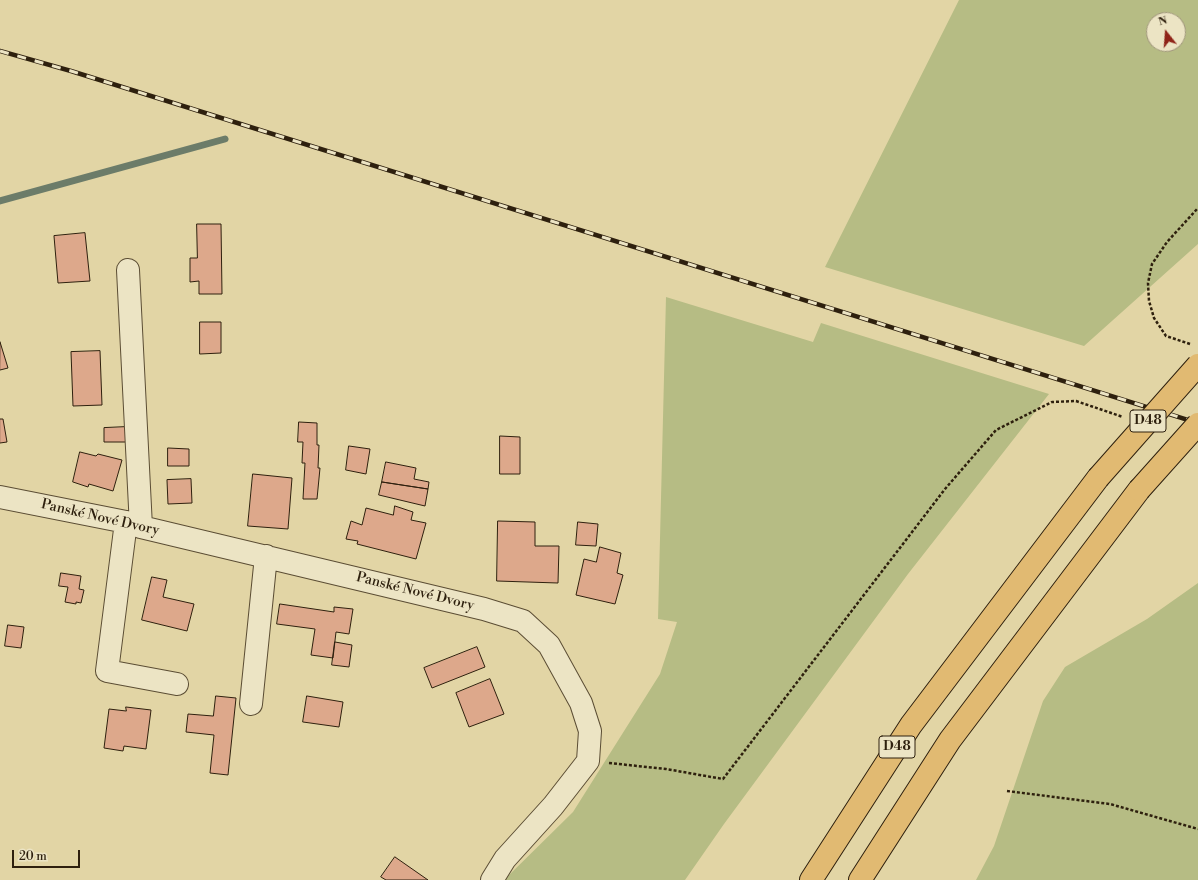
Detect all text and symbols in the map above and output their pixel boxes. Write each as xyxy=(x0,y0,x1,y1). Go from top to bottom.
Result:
north arrow xyxy=(1146,12,1186,52)
text: N xyxy=(1157,14,1169,29)
road number: D48 xyxy=(1130,410,1166,432)
street label: Panské Nové Dvory xyxy=(39,496,161,540)
street label: Panské Nové Dvory xyxy=(354,569,476,615)
road number: D48 xyxy=(879,736,915,758)
scale bar xyxy=(14,842,82,868)
text: 20 m xyxy=(19,849,47,864)

